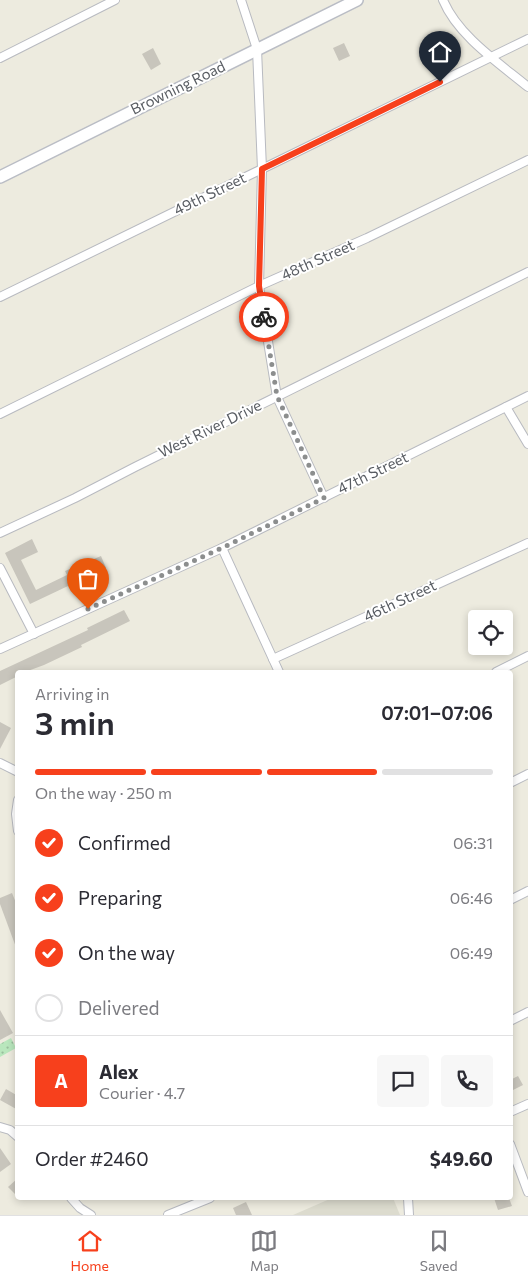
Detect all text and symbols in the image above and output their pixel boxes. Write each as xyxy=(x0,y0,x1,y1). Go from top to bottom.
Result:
pin xyxy=(419,31,461,82)
icon: home xyxy=(426,38,454,66)
street label: Browning Road xyxy=(127,56,228,118)
street label: 49th Street xyxy=(171,168,249,218)
street label: 48th Street xyxy=(278,235,357,283)
courier xyxy=(239,292,289,342)
icon: bike xyxy=(250,303,278,331)
street label: West River Drive xyxy=(155,395,264,461)
street label: 47th Street xyxy=(334,447,411,497)
pin xyxy=(67,558,109,609)
icon: bag xyxy=(74,565,102,593)
street label: 46th Street xyxy=(360,575,439,625)
map controls xyxy=(468,610,513,655)
button: locate xyxy=(468,610,513,655)
text: Arriving in xyxy=(35,684,109,703)
text: 07:01–07:06 xyxy=(381,701,493,724)
text: 3 min xyxy=(35,702,115,742)
text: On the way · 250 m xyxy=(35,783,172,802)
icon: check xyxy=(35,829,63,857)
text: Confirmed xyxy=(78,831,171,854)
text: 06:31 xyxy=(453,833,493,852)
icon: check xyxy=(35,884,63,912)
text: Preparing xyxy=(78,886,162,909)
text: 06:46 xyxy=(450,888,493,907)
icon: check xyxy=(35,939,63,967)
text: On the way xyxy=(78,941,175,964)
text: 06:49 xyxy=(450,943,493,962)
text: Delivered xyxy=(78,996,159,1019)
button: chat xyxy=(377,1055,429,1107)
button: phone xyxy=(441,1055,493,1107)
text: Alex xyxy=(99,1060,139,1083)
text: A xyxy=(54,1069,68,1092)
text: Courier · 4.7 xyxy=(99,1083,185,1102)
text: Order #2460 xyxy=(35,1147,149,1170)
text: $49.60 xyxy=(430,1147,493,1170)
tab: Home xyxy=(70,1227,109,1274)
tab: Map xyxy=(250,1227,279,1274)
tab: Saved xyxy=(420,1227,458,1274)

